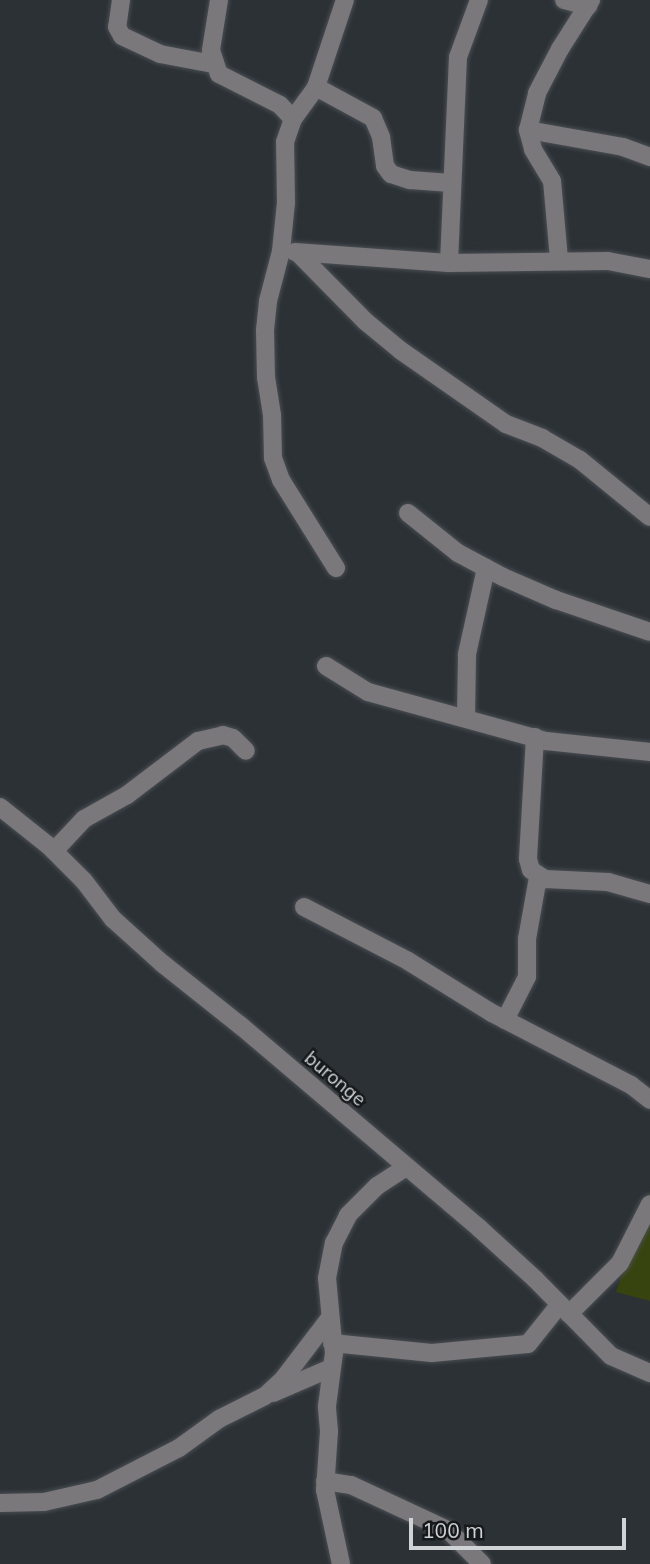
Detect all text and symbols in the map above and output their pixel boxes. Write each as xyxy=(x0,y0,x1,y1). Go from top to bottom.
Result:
street label: buronge xyxy=(300,1047,370,1111)
scale bar xyxy=(412,1504,629,1548)
text: 100 m xyxy=(422,1517,484,1543)

